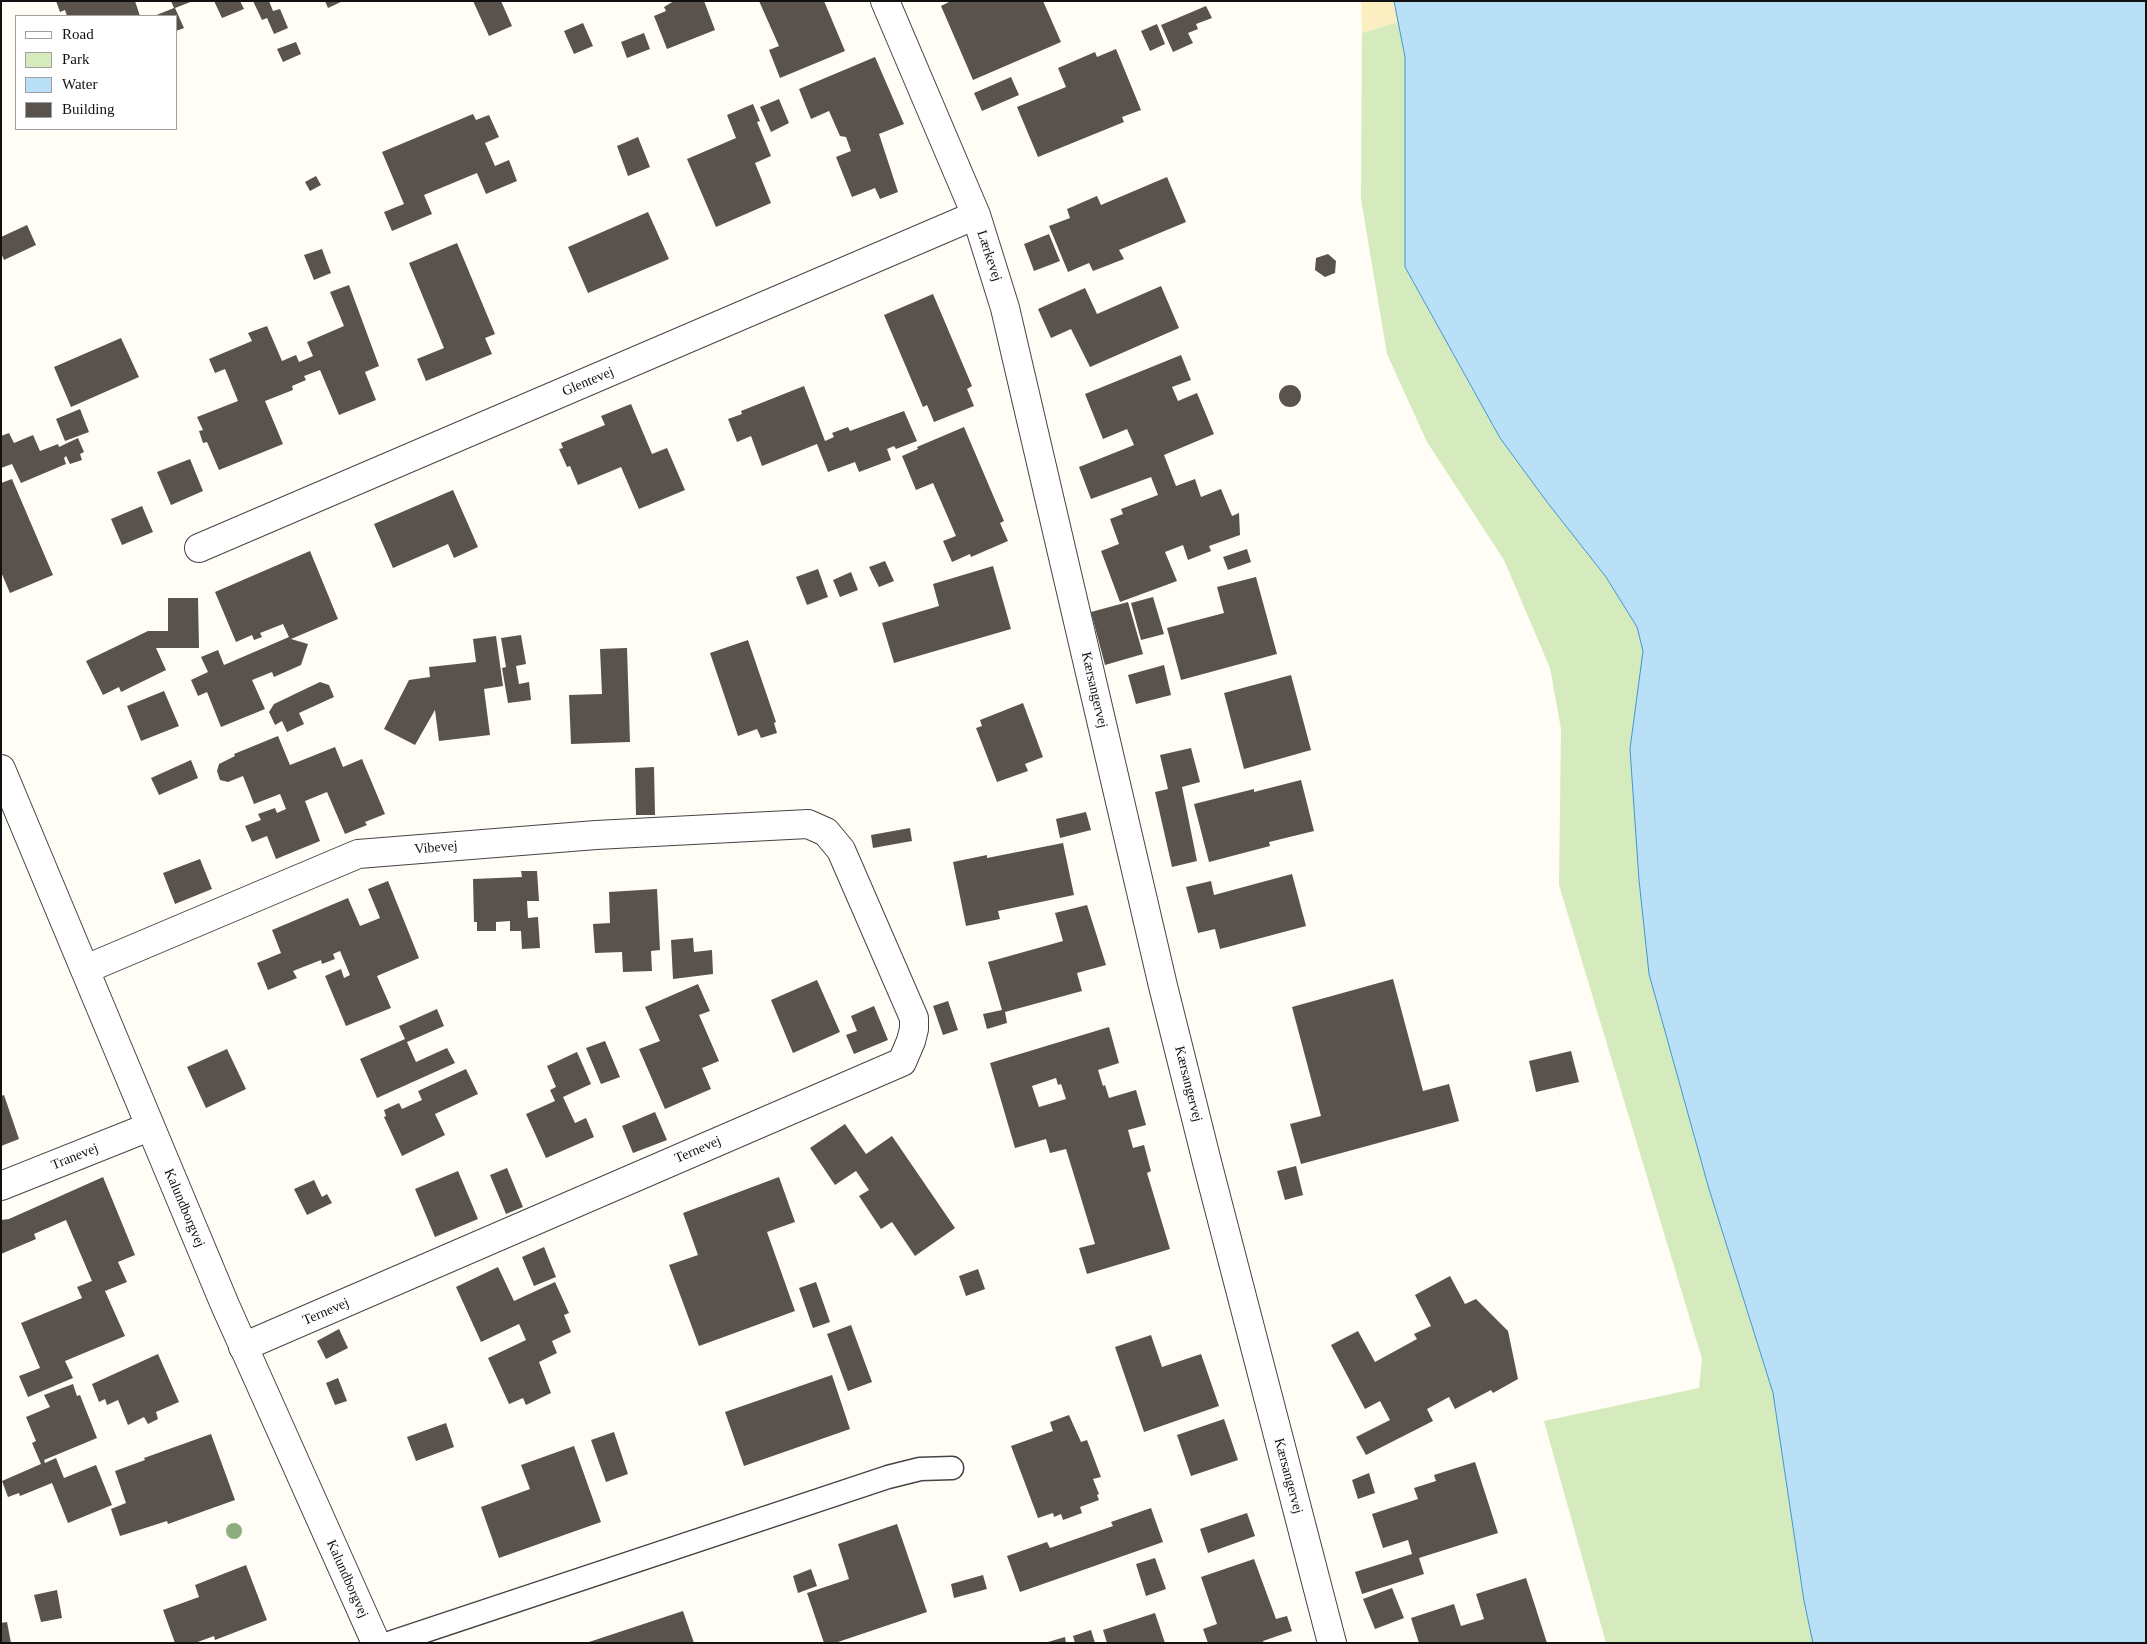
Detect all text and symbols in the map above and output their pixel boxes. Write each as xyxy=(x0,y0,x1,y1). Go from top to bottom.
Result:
legend xyxy=(15,15,178,130)
text: Road xyxy=(62,26,94,42)
text: Park xyxy=(62,51,90,67)
text: Water xyxy=(62,76,97,92)
text: Building xyxy=(62,101,115,117)
street label: Lærkevej xyxy=(973,228,1005,284)
street label: Glentevej xyxy=(560,364,616,400)
street label: Kærsangervej xyxy=(1077,650,1111,730)
street label: Vibevej xyxy=(414,838,458,858)
street label: Kærsangervej xyxy=(1170,1044,1206,1124)
street label: Ternevej xyxy=(672,1133,724,1167)
street label: Tranevej xyxy=(49,1140,101,1174)
street label: Kalundborgvej xyxy=(160,1166,208,1250)
street label: Ternevej xyxy=(300,1295,352,1329)
street label: Kærsangervej xyxy=(1270,1436,1306,1516)
street label: Kalundborgvej xyxy=(322,1537,372,1621)

